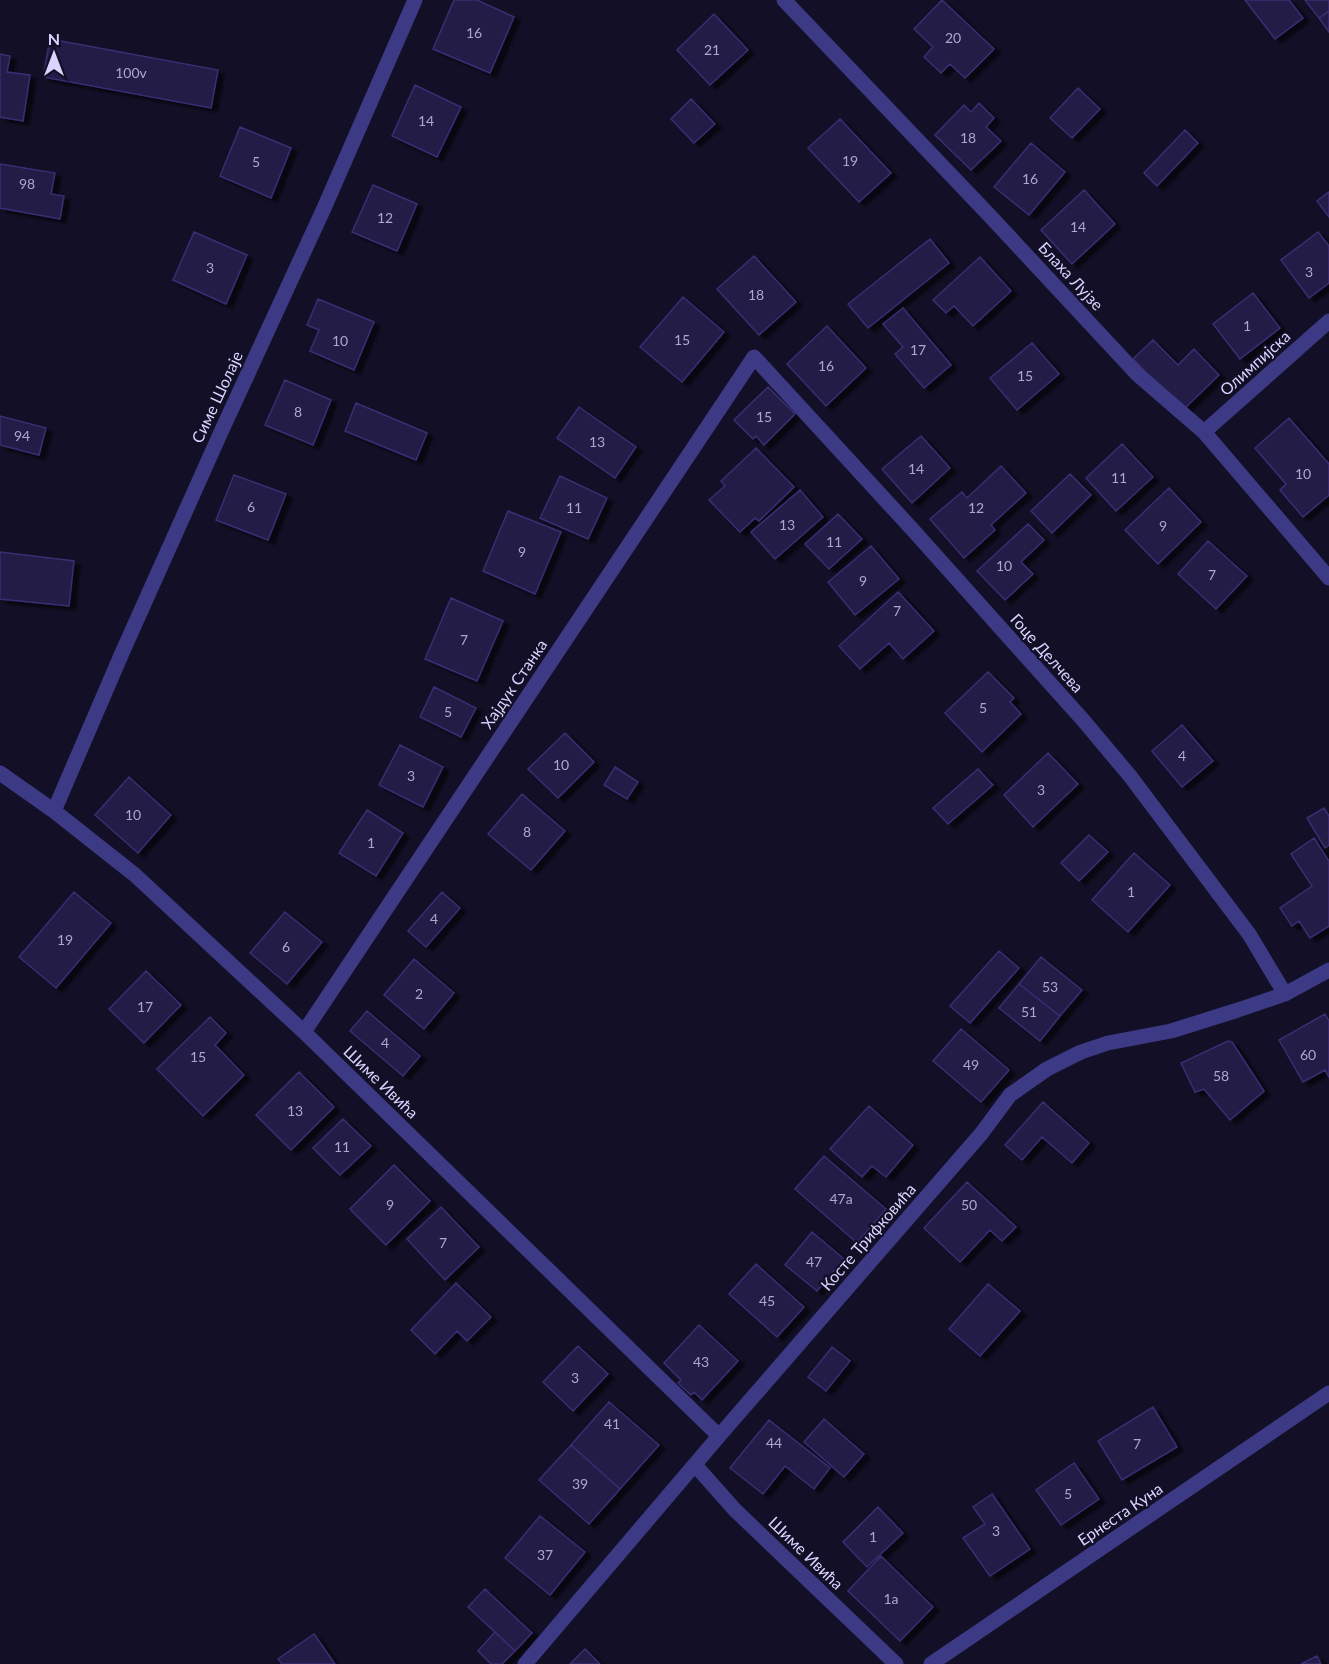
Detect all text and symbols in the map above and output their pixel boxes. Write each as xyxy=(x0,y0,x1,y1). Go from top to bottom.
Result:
north arrow xyxy=(24,24,84,84)
house number: 16 xyxy=(466,24,482,41)
text: N xyxy=(48,29,60,48)
house number: 20 xyxy=(945,29,961,46)
house number: 21 xyxy=(704,41,720,58)
house number: 100v xyxy=(115,64,148,81)
house number: 14 xyxy=(418,112,434,129)
house number: 18 xyxy=(960,129,976,146)
house number: 19 xyxy=(842,152,858,169)
house number: 5 xyxy=(252,153,260,170)
house number: 16 xyxy=(1022,170,1038,187)
house number: 98 xyxy=(19,175,35,192)
house number: 12 xyxy=(377,209,393,226)
house number: 14 xyxy=(1070,218,1086,235)
street label: Блаха Лујзе xyxy=(1035,238,1108,314)
house number: 3 xyxy=(206,259,214,276)
house number: 3 xyxy=(1305,263,1313,280)
house number: 18 xyxy=(748,286,764,303)
house number: 1 xyxy=(1243,317,1251,334)
street label: Олимпијска xyxy=(1216,326,1294,399)
house number: 15 xyxy=(674,331,690,348)
house number: 10 xyxy=(332,332,348,349)
house number: 17 xyxy=(910,341,926,358)
street label: Симе Шолаје xyxy=(187,348,246,446)
house number: 16 xyxy=(818,357,834,374)
house number: 15 xyxy=(1017,367,1033,384)
house number: 8 xyxy=(294,403,302,420)
house number: 15 xyxy=(756,408,772,425)
house number: 94 xyxy=(14,427,30,444)
house number: 13 xyxy=(589,433,605,450)
house number: 14 xyxy=(908,460,924,477)
house number: 10 xyxy=(1295,465,1311,482)
house number: 11 xyxy=(1111,469,1127,486)
house number: 6 xyxy=(247,498,255,515)
house number: 11 xyxy=(566,499,582,516)
house number: 12 xyxy=(968,499,984,516)
house number: 13 xyxy=(779,516,795,533)
house number: 9 xyxy=(1159,517,1167,534)
house number: 11 xyxy=(826,533,842,550)
house number: 9 xyxy=(518,543,526,560)
house number: 10 xyxy=(996,557,1012,574)
house number: 7 xyxy=(1208,566,1216,583)
house number: 9 xyxy=(859,572,867,589)
house number: 7 xyxy=(893,602,901,619)
street label: Гоце Делчева xyxy=(1007,609,1088,696)
house number: 7 xyxy=(460,631,468,648)
street label: Хајдук Станка xyxy=(477,635,550,732)
house number: 5 xyxy=(979,699,987,716)
house number: 5 xyxy=(444,703,452,720)
house number: 4 xyxy=(1178,747,1186,764)
house number: 10 xyxy=(553,756,569,773)
house number: 3 xyxy=(407,767,415,784)
house number: 3 xyxy=(1037,781,1045,798)
house number: 10 xyxy=(125,806,141,823)
house number: 8 xyxy=(523,823,531,840)
house number: 1 xyxy=(367,834,375,851)
house number: 1 xyxy=(1127,883,1135,900)
house number: 4 xyxy=(430,910,438,927)
house number: 19 xyxy=(57,931,73,948)
house number: 6 xyxy=(282,938,290,955)
house number: 53 xyxy=(1042,978,1058,995)
house number: 2 xyxy=(415,985,423,1002)
house number: 17 xyxy=(137,998,153,1015)
house number: 51 xyxy=(1021,1003,1037,1020)
house number: 4 xyxy=(381,1034,389,1051)
street label: Шиме Ивића xyxy=(340,1041,423,1122)
house number: 60 xyxy=(1300,1046,1316,1063)
house number: 15 xyxy=(190,1048,206,1065)
house number: 49 xyxy=(963,1056,979,1073)
house number: 58 xyxy=(1213,1067,1229,1084)
house number: 13 xyxy=(287,1102,303,1119)
house number: 11 xyxy=(334,1138,350,1155)
street label: Косте Трифковића xyxy=(816,1179,919,1294)
house number: 47a xyxy=(829,1190,853,1207)
house number: 9 xyxy=(386,1196,394,1213)
house number: 50 xyxy=(961,1196,977,1213)
house number: 7 xyxy=(439,1234,447,1251)
house number: 47 xyxy=(806,1253,822,1270)
house number: 45 xyxy=(759,1292,775,1309)
house number: 43 xyxy=(693,1353,709,1370)
house number: 3 xyxy=(571,1369,579,1386)
house number: 41 xyxy=(604,1415,620,1432)
house number: 44 xyxy=(766,1434,782,1451)
house number: 7 xyxy=(1133,1435,1141,1452)
house number: 39 xyxy=(572,1475,588,1492)
street label: Ернеста Куна xyxy=(1074,1478,1166,1549)
house number: 5 xyxy=(1064,1485,1072,1502)
street label: Шиме Ивића xyxy=(765,1512,848,1593)
house number: 3 xyxy=(992,1522,1000,1539)
house number: 1 xyxy=(869,1528,877,1545)
house number: 37 xyxy=(537,1546,553,1563)
house number: 1a xyxy=(883,1590,899,1607)

